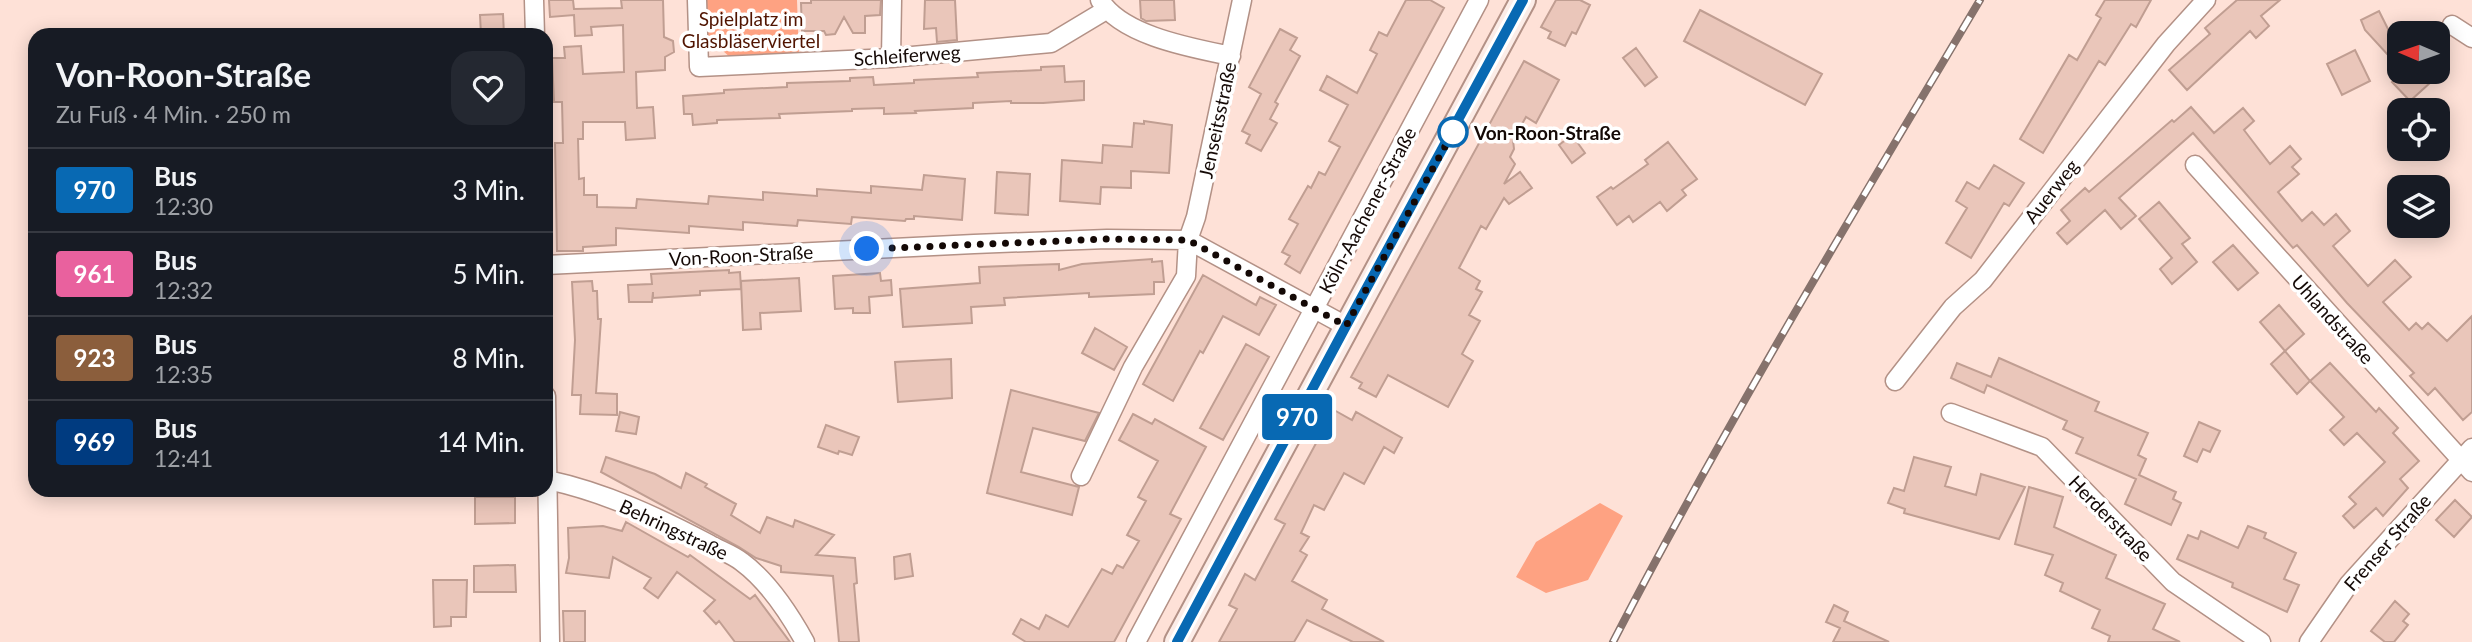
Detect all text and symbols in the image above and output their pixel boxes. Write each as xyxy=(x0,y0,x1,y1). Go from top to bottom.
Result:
park label: Spielplatz im Glasbläserviertel xyxy=(682,7,820,52)
north arrow xyxy=(2387,21,2450,84)
map controls xyxy=(2387,21,2450,238)
street label: Schleiferweg xyxy=(853,40,961,70)
button: heart xyxy=(451,51,525,125)
text: Von-Roon-Straße xyxy=(56,54,311,94)
street label: Jenseitsstraße xyxy=(1193,60,1241,180)
button: locate xyxy=(2387,98,2450,161)
text: Zu Fuß · 4 Min. · 250 m xyxy=(56,100,291,128)
marker: Von-Roon-Straße xyxy=(1438,117,1468,147)
place label: Von-Roon-Straße xyxy=(1473,121,1621,144)
street label: Köln-Aachener-Straße xyxy=(1313,123,1421,297)
street label: Auerweg xyxy=(2019,154,2083,228)
text: Bus xyxy=(154,160,197,192)
text: 3 Min. xyxy=(452,174,525,206)
text: 970 xyxy=(74,175,115,204)
button: layers xyxy=(2387,175,2450,238)
text: 12:30 xyxy=(154,192,213,220)
your location xyxy=(849,231,884,266)
street label: Von-Roon-Straße xyxy=(668,240,814,270)
text: Bus xyxy=(154,244,197,276)
text: 5 Min. xyxy=(452,258,525,290)
text: 961 xyxy=(74,259,115,288)
street label: Uhlandstraße xyxy=(2287,270,2379,368)
text: 12:32 xyxy=(154,276,213,304)
text: Bus xyxy=(154,328,197,360)
text: 8 Min. xyxy=(452,342,525,374)
text: 923 xyxy=(74,343,115,372)
text: 12:35 xyxy=(154,360,213,388)
line badge: 970 xyxy=(1257,394,1337,440)
text: 970 xyxy=(1276,402,1318,431)
text: Bus xyxy=(154,412,197,444)
text: 14 Min. xyxy=(437,426,525,458)
text: 969 xyxy=(74,427,115,456)
text: 12:41 xyxy=(154,444,213,472)
street label: Herderstraße xyxy=(2064,470,2158,566)
street label: Frenser Straße xyxy=(2339,489,2435,595)
street label: Behringstraße xyxy=(616,494,732,564)

